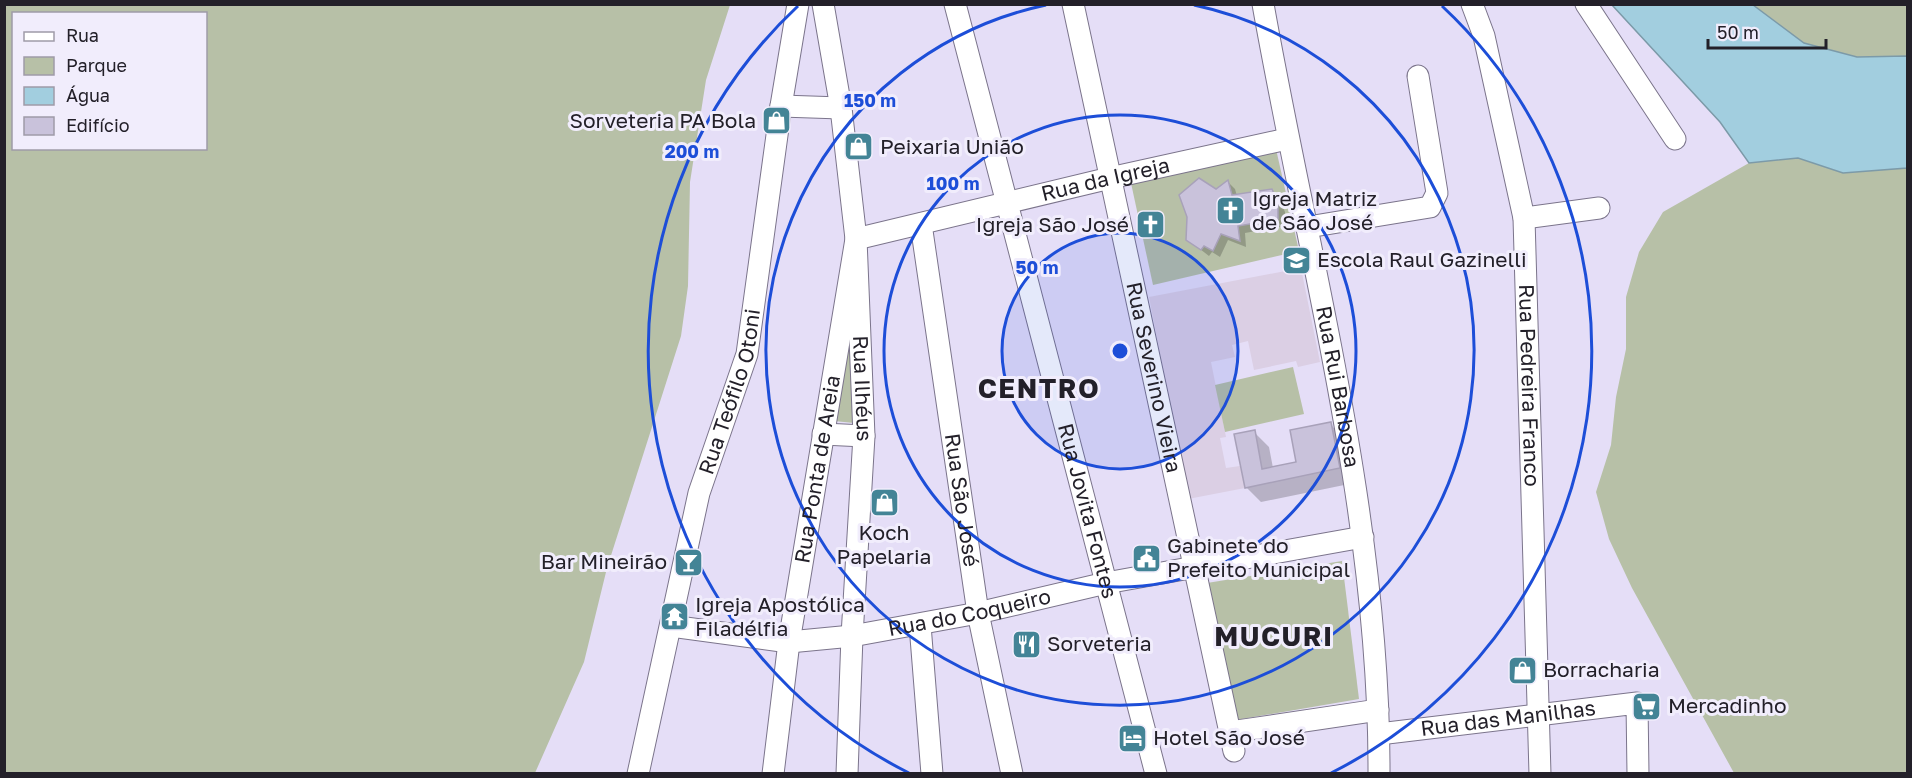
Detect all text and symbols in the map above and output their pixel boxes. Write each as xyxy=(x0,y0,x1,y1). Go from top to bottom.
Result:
legend xyxy=(12,12,207,150)
scale bar xyxy=(1708,12,1826,50)
text: 50 m xyxy=(1717,21,1759,43)
text: Rua xyxy=(66,24,99,46)
text: Parque xyxy=(66,54,127,76)
text: Água xyxy=(66,84,110,106)
text: 150 m xyxy=(844,89,896,111)
shop icon: Sorveteria PA Bola xyxy=(761,105,793,137)
place label: Sorveteria PA Bola xyxy=(569,107,756,133)
text: Edifício xyxy=(66,114,130,136)
shop icon: Peixaria União xyxy=(843,131,875,163)
place label: Peixaria União xyxy=(880,133,1024,159)
text: 200 m xyxy=(665,140,719,162)
street label: Rua da Igreja xyxy=(1038,151,1172,206)
text: 100 m xyxy=(927,172,979,194)
place label: Igreja Matriz de São José xyxy=(1252,185,1377,235)
church icon: Igreja Matriz de São José xyxy=(1215,195,1247,227)
church icon: Igreja São José xyxy=(1134,209,1166,241)
place label: Igreja São José xyxy=(976,211,1129,237)
school or university icon: Escola Raul Gazinelli xyxy=(1280,244,1312,276)
place label: Escola Raul Gazinelli xyxy=(1317,246,1527,272)
text: 50 m xyxy=(1016,256,1058,278)
street label: Rua Severino Vieira xyxy=(1121,279,1188,475)
street label: Rua Pedreira Franco xyxy=(1514,284,1546,487)
street label: Rua Rui Barbosa xyxy=(1311,303,1366,469)
street label: Rua Teófilo Otoni xyxy=(692,307,765,478)
street label: Rua Ilhéus xyxy=(848,335,878,442)
centre of rings xyxy=(1110,341,1130,361)
district label: CENTRO xyxy=(978,372,1100,404)
street label: Rua Ponta de Areia xyxy=(788,373,845,565)
street label: Rua Jovita Fontes xyxy=(1053,420,1124,601)
street label: Rua São José xyxy=(940,431,985,568)
shop icon: Koch Papelaria xyxy=(868,486,900,518)
place label: Koch Papelaria xyxy=(837,519,931,569)
place label: Gabinete do Prefeito Municipal xyxy=(1167,532,1350,582)
public building icon: Gabinete do Prefeito Municipal xyxy=(1130,542,1162,574)
bar icon: Bar Mineirão xyxy=(672,546,704,578)
place label: Bar Mineirão xyxy=(541,548,667,574)
street label: Rua do Coqueiro xyxy=(886,582,1053,641)
place label: Igreja Apostólica Filadélfia xyxy=(695,591,865,641)
temple icon: Igreja Apostólica Filadélfia xyxy=(658,601,690,633)
district label: MUCURI xyxy=(1214,620,1334,652)
restaurant icon: Sorveteria xyxy=(1010,628,1042,660)
place label: Sorveteria xyxy=(1047,630,1152,656)
shop icon: Borracharia xyxy=(1506,654,1538,686)
place label: Borracharia xyxy=(1543,656,1660,682)
supermarket icon: Mercadinho xyxy=(1631,690,1663,722)
place label: Mercadinho xyxy=(1668,692,1787,718)
street label: Rua das Manilhas xyxy=(1419,694,1597,741)
hotel icon: Hotel São José xyxy=(1116,722,1148,754)
place label: Hotel São José xyxy=(1153,724,1305,750)

